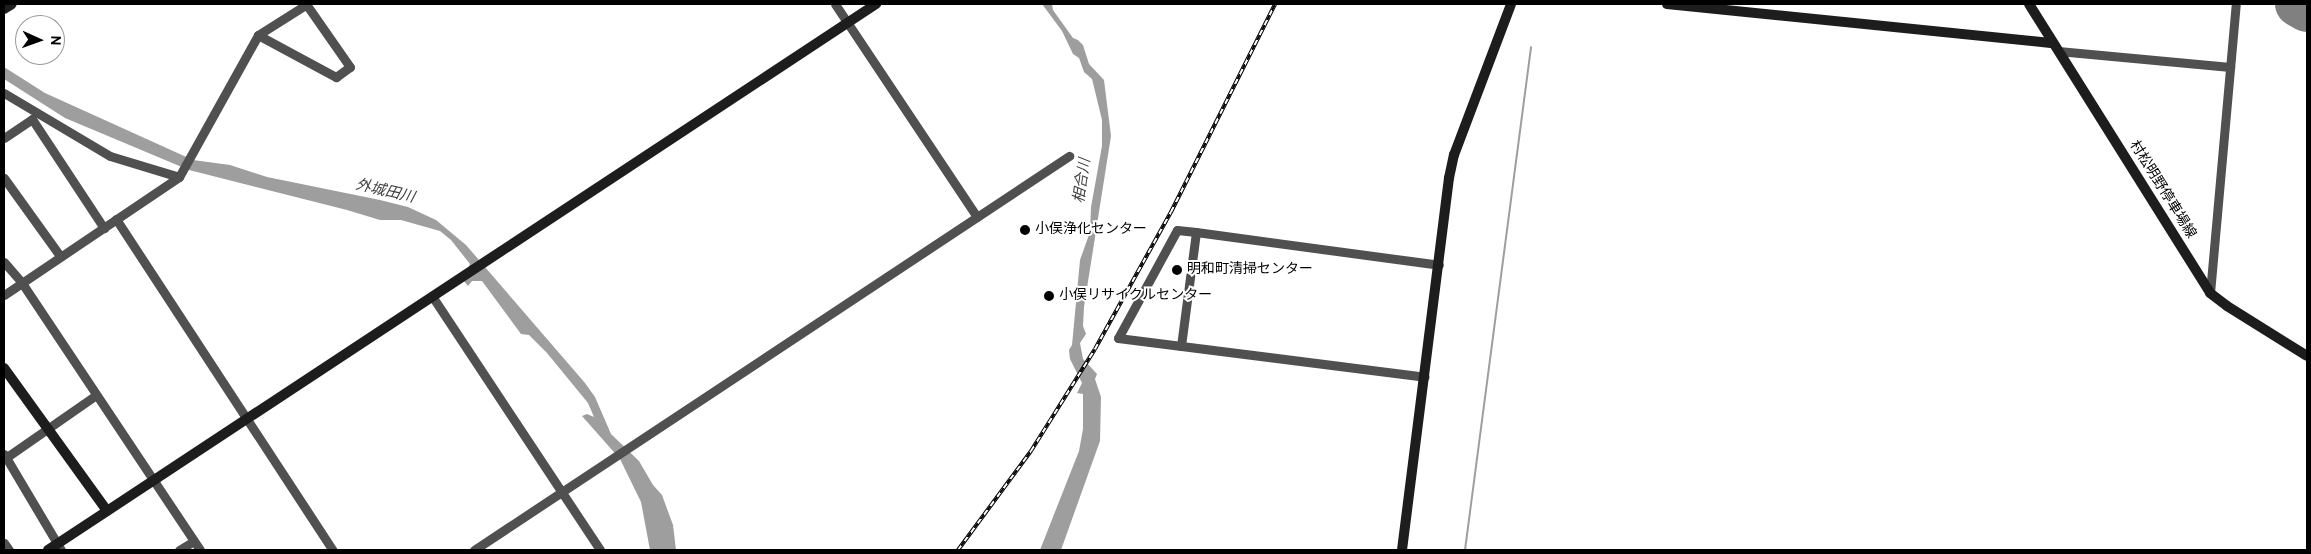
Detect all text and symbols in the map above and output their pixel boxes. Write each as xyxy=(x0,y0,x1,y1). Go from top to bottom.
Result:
north arrow xyxy=(15,15,65,65)
text: N xyxy=(46,35,63,46)
street label: 村松明野停車場線 xyxy=(2125,138,2199,242)
water label: 相合川 xyxy=(1071,157,1095,205)
water label: 外城田川 xyxy=(354,176,416,208)
place label: 小俣浄化センター xyxy=(1035,222,1147,238)
marker: 小俣浄化センター xyxy=(1019,224,1031,236)
place label: 明和町清掃センター xyxy=(1187,262,1313,278)
marker: 明和町清掃センター xyxy=(1171,264,1183,276)
place label: 小俣リサイクルセンター xyxy=(1059,288,1213,304)
marker: 小俣リサイクルセンター xyxy=(1043,290,1055,302)

